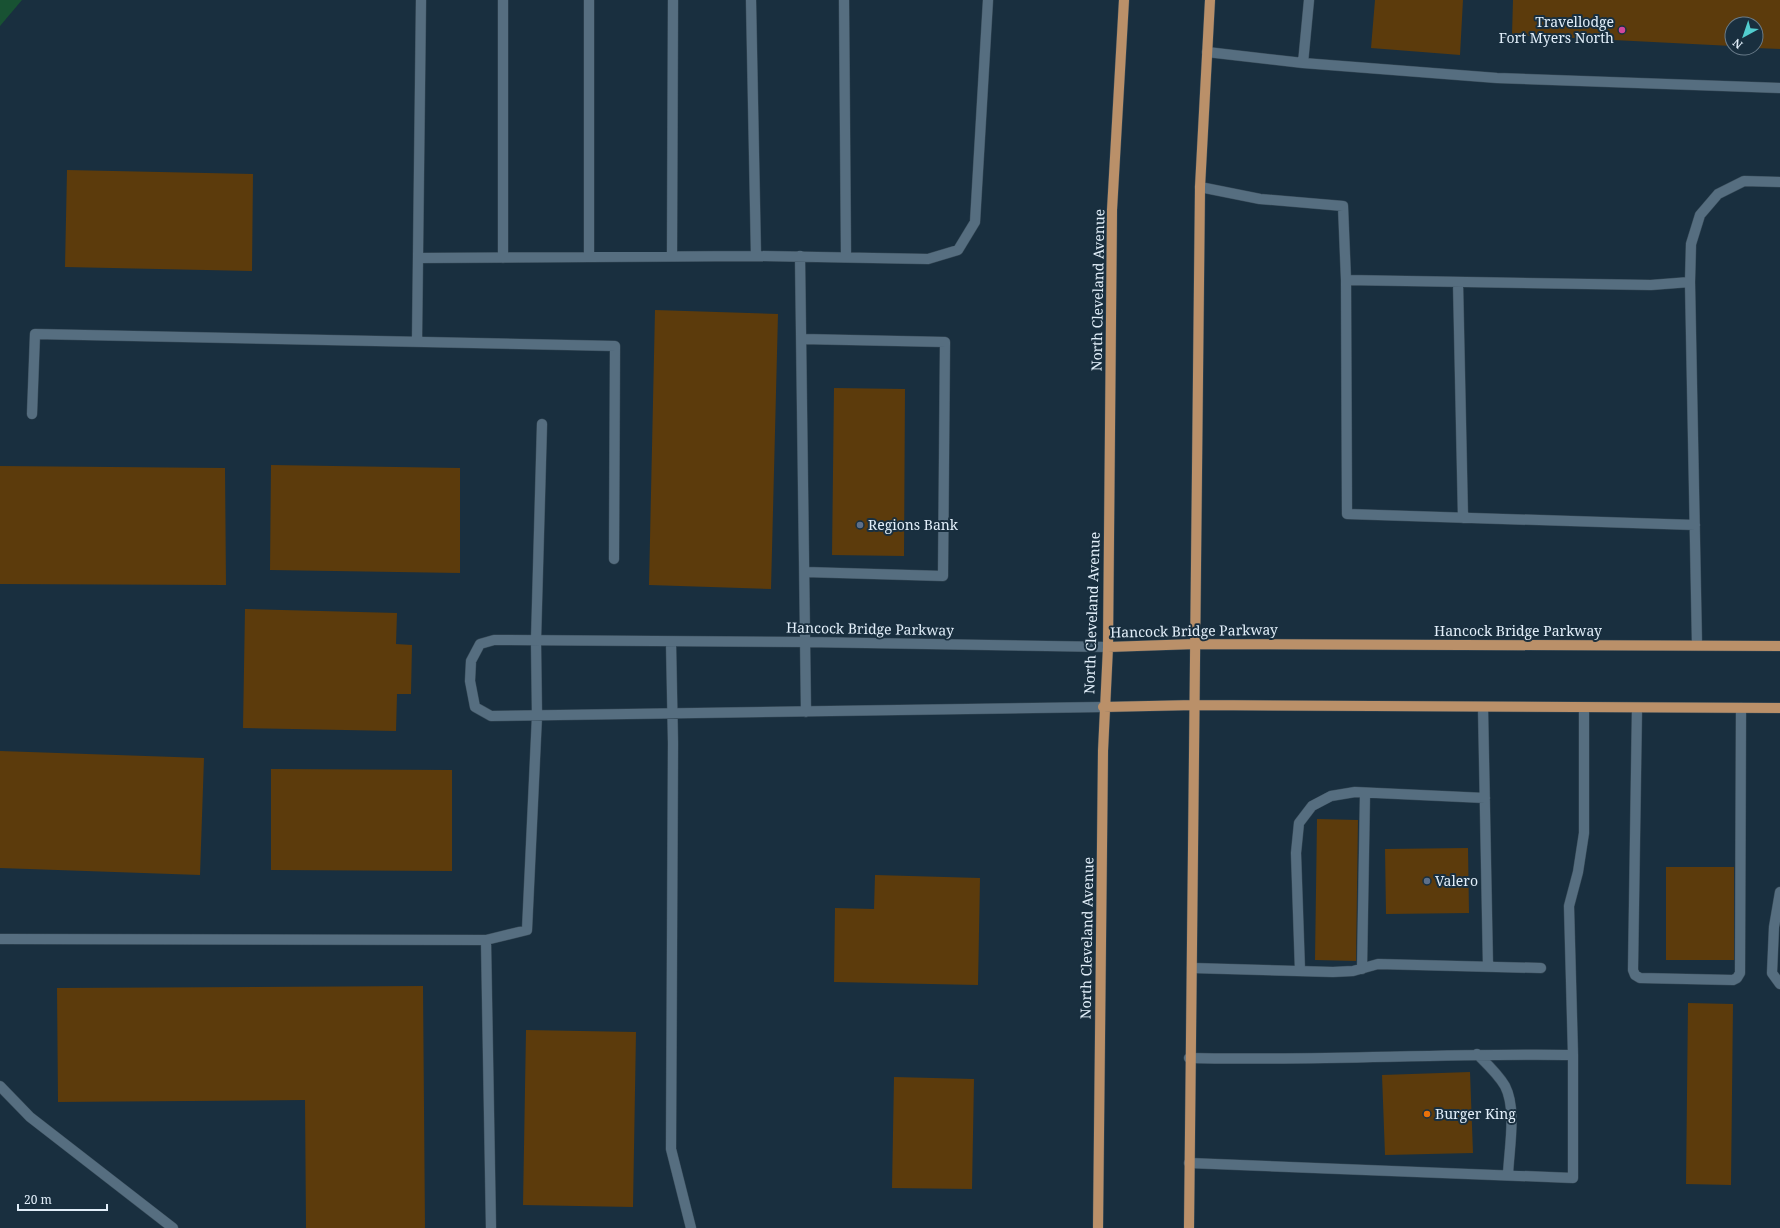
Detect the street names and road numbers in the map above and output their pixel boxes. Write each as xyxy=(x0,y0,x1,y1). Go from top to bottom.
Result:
street label: North Cleveland Avenue xyxy=(1087,209,1108,371)
street label: North Cleveland Avenue xyxy=(1079,532,1104,694)
street label: Hancock Bridge Parkway xyxy=(786,618,954,639)
street label: Hancock Bridge Parkway xyxy=(1110,620,1278,641)
street label: Hancock Bridge Parkway xyxy=(1434,621,1602,640)
street label: North Cleveland Avenue xyxy=(1076,857,1097,1019)

